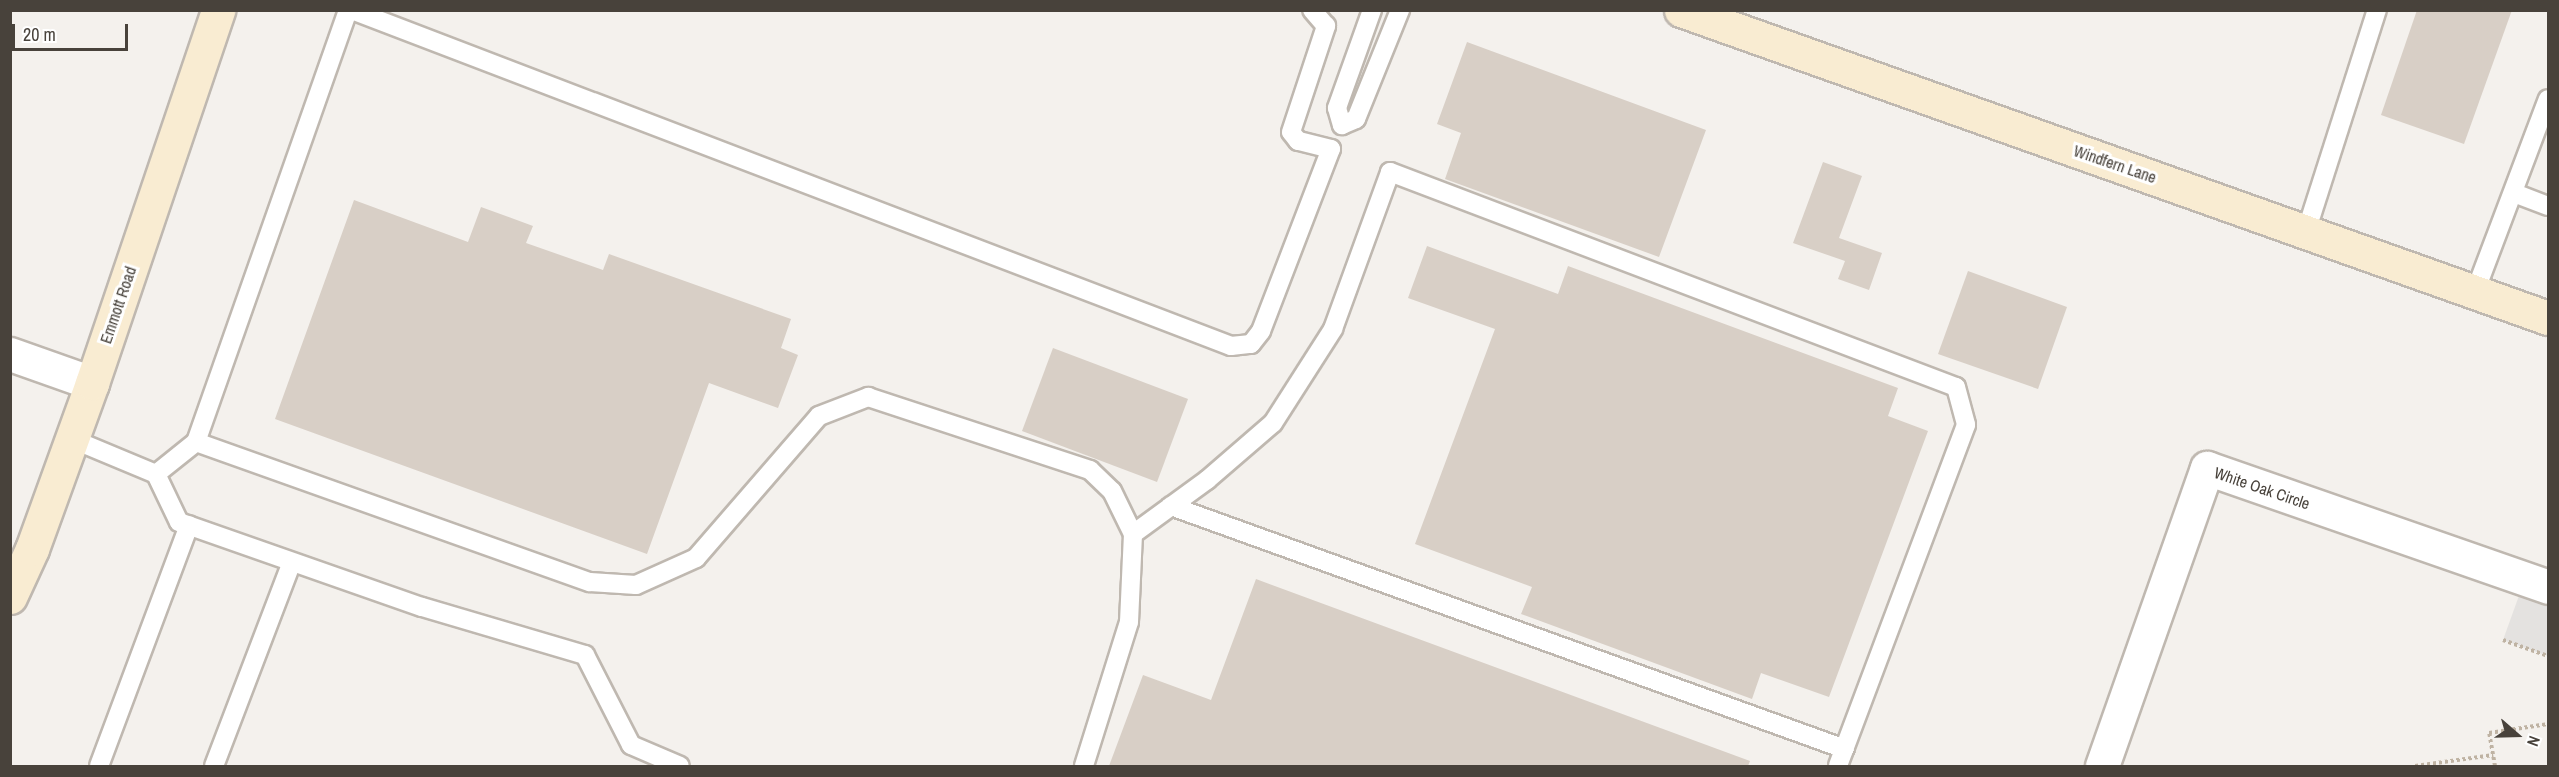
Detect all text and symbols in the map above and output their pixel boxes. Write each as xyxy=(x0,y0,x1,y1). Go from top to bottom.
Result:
scale bar xyxy=(15,12,130,50)
text: 20 m xyxy=(23,22,56,47)
street label: Windfern Lane xyxy=(2071,141,2159,187)
street label: Emmott Road xyxy=(96,264,140,346)
street label: White Oak Circle xyxy=(2212,463,2312,513)
north arrow xyxy=(2487,705,2547,765)
text: N xyxy=(2522,733,2546,749)

